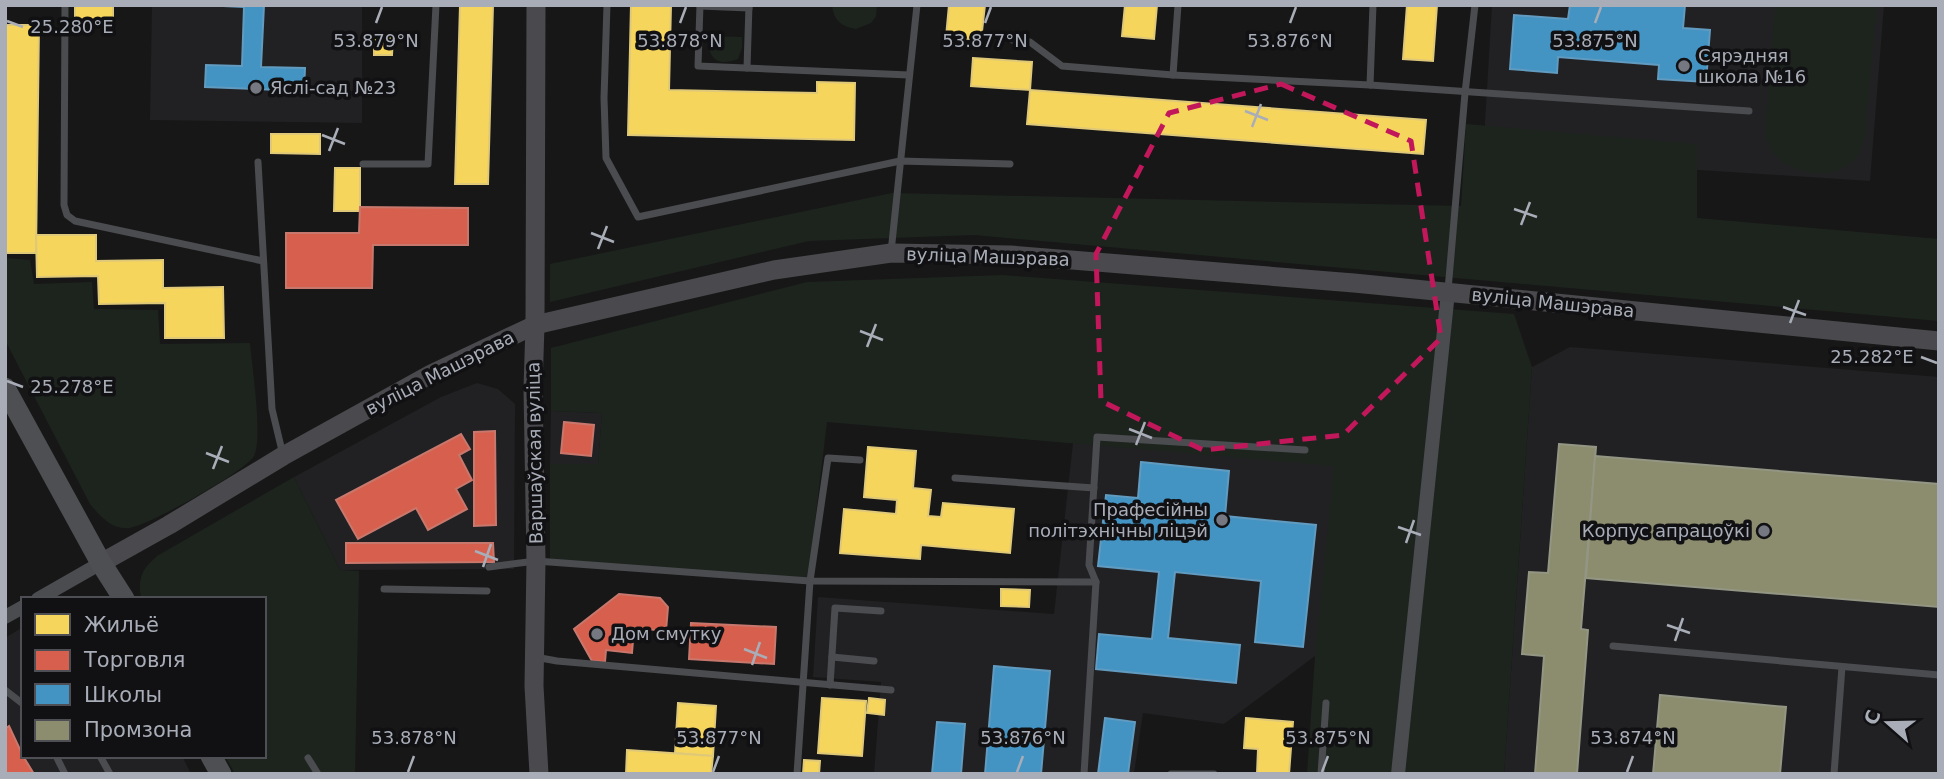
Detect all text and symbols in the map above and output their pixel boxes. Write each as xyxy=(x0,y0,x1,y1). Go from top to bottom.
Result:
text: 25.280°E xyxy=(30,16,114,37)
text: 53.879°N xyxy=(333,30,419,51)
text: 53.878°N xyxy=(637,30,723,51)
text: 53.877°N xyxy=(942,30,1028,51)
text: 53.876°N xyxy=(1247,30,1333,51)
text: 53.875°N xyxy=(1552,30,1638,51)
place label: Сярэдняя школа №16 xyxy=(1698,45,1806,87)
marker: Сярэдняя школа №16 xyxy=(1676,58,1692,74)
place label: Яслі-сад №23 xyxy=(270,77,396,98)
marker: Яслі-сад №23 xyxy=(248,80,264,96)
street label: вуліца Машэрава xyxy=(906,243,1070,270)
street label: вуліца Машэрава xyxy=(1471,284,1636,322)
street label: вуліца Машэрава xyxy=(362,326,518,419)
text: 25.282°E xyxy=(1830,346,1914,367)
street label: Варшаўская вуліца xyxy=(522,362,547,544)
text: 25.278°E xyxy=(30,376,114,397)
place label: Прафесійны політэхнічны ліцэй xyxy=(1028,499,1208,541)
marker: Прафесійны політэхнічны ліцэй xyxy=(1214,512,1230,528)
place label: Корпус апрацоўкі xyxy=(1582,520,1750,541)
marker: Корпус апрацоўкі xyxy=(1756,523,1772,539)
legend xyxy=(21,597,266,758)
text: Жильё xyxy=(84,613,159,637)
place label: Дом смутку xyxy=(611,623,722,644)
marker: Дом смутку xyxy=(589,626,605,642)
text: Торговля xyxy=(83,648,185,672)
text: Школы xyxy=(84,683,162,707)
north arrow xyxy=(1853,688,1923,758)
text: С xyxy=(1859,707,1885,728)
text: Промзона xyxy=(84,718,192,742)
text: 53.878°N xyxy=(371,727,457,748)
text: 53.877°N xyxy=(676,727,762,748)
text: 53.876°N xyxy=(980,727,1066,748)
text: 53.875°N xyxy=(1285,727,1371,748)
text: 53.874°N xyxy=(1590,727,1676,748)

